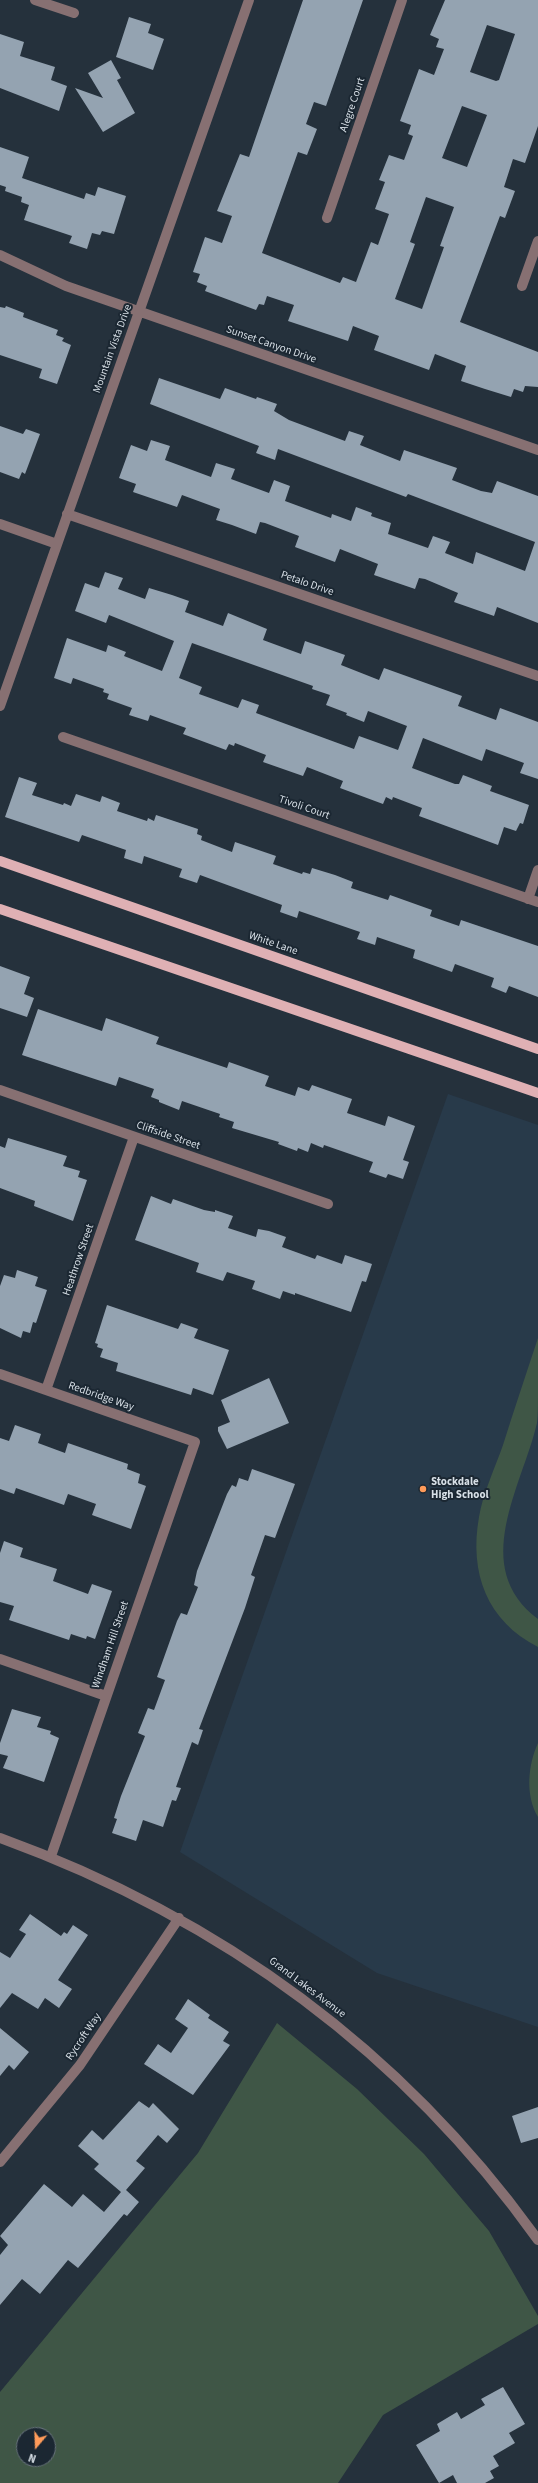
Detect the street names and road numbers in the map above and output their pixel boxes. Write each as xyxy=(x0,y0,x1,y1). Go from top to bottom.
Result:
street label: Alegre Court xyxy=(338,76,368,134)
street label: Mountain Vista Drive xyxy=(91,303,135,395)
street label: Sunset Canyon Drive xyxy=(224,323,318,367)
street label: Petalo Drive xyxy=(279,569,335,599)
street label: Tivoli Court xyxy=(277,793,331,823)
street label: White Lane xyxy=(247,929,299,959)
street label: Cliffside Street xyxy=(134,1119,202,1153)
street label: Heathrow Street xyxy=(61,1222,97,1298)
street label: Redbridge Way xyxy=(66,1380,136,1414)
street label: Windham Hill Street xyxy=(90,1600,132,1690)
street label: Grand Lakes Avenue xyxy=(266,1955,348,2021)
street label: Rycroft Way xyxy=(63,2011,105,2063)

